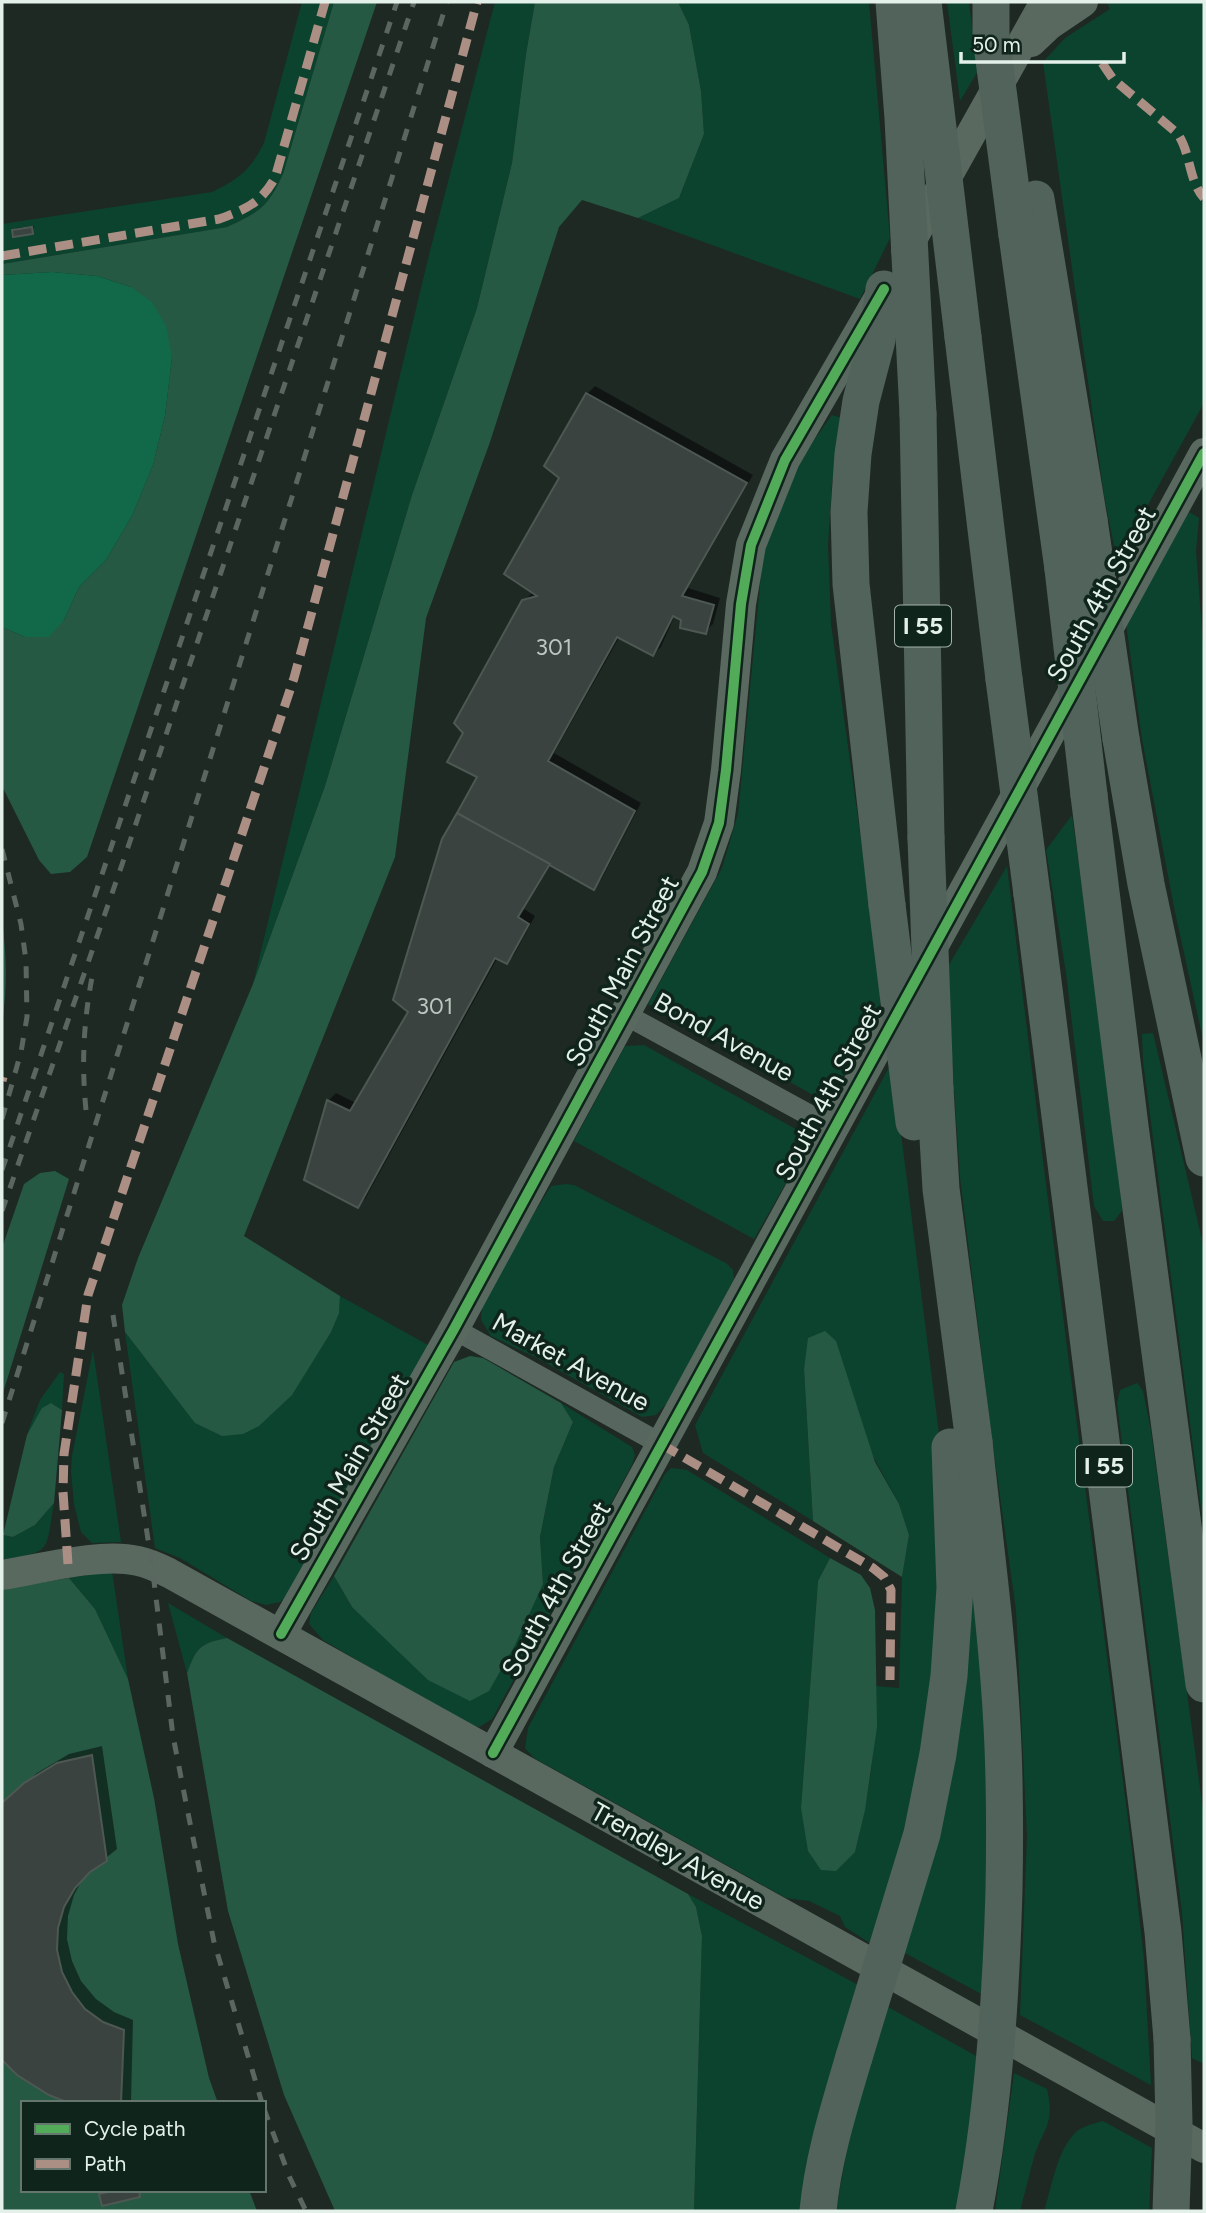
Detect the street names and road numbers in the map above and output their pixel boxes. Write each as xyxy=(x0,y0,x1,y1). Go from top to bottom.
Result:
street label: South 4th Street xyxy=(1039,500,1163,687)
road number: I 55 xyxy=(895,606,951,646)
street label: South Main Street xyxy=(558,870,686,1072)
street label: Bond Avenue xyxy=(648,985,800,1089)
street label: South 4th Street xyxy=(768,998,888,1186)
street label: Market Avenue xyxy=(487,1306,655,1418)
street label: South Main Street xyxy=(282,1367,416,1567)
road number: I 55 xyxy=(1076,1446,1132,1486)
street label: South 4th Street xyxy=(494,1495,618,1682)
street label: Trendley Avenue xyxy=(586,1795,770,1917)

